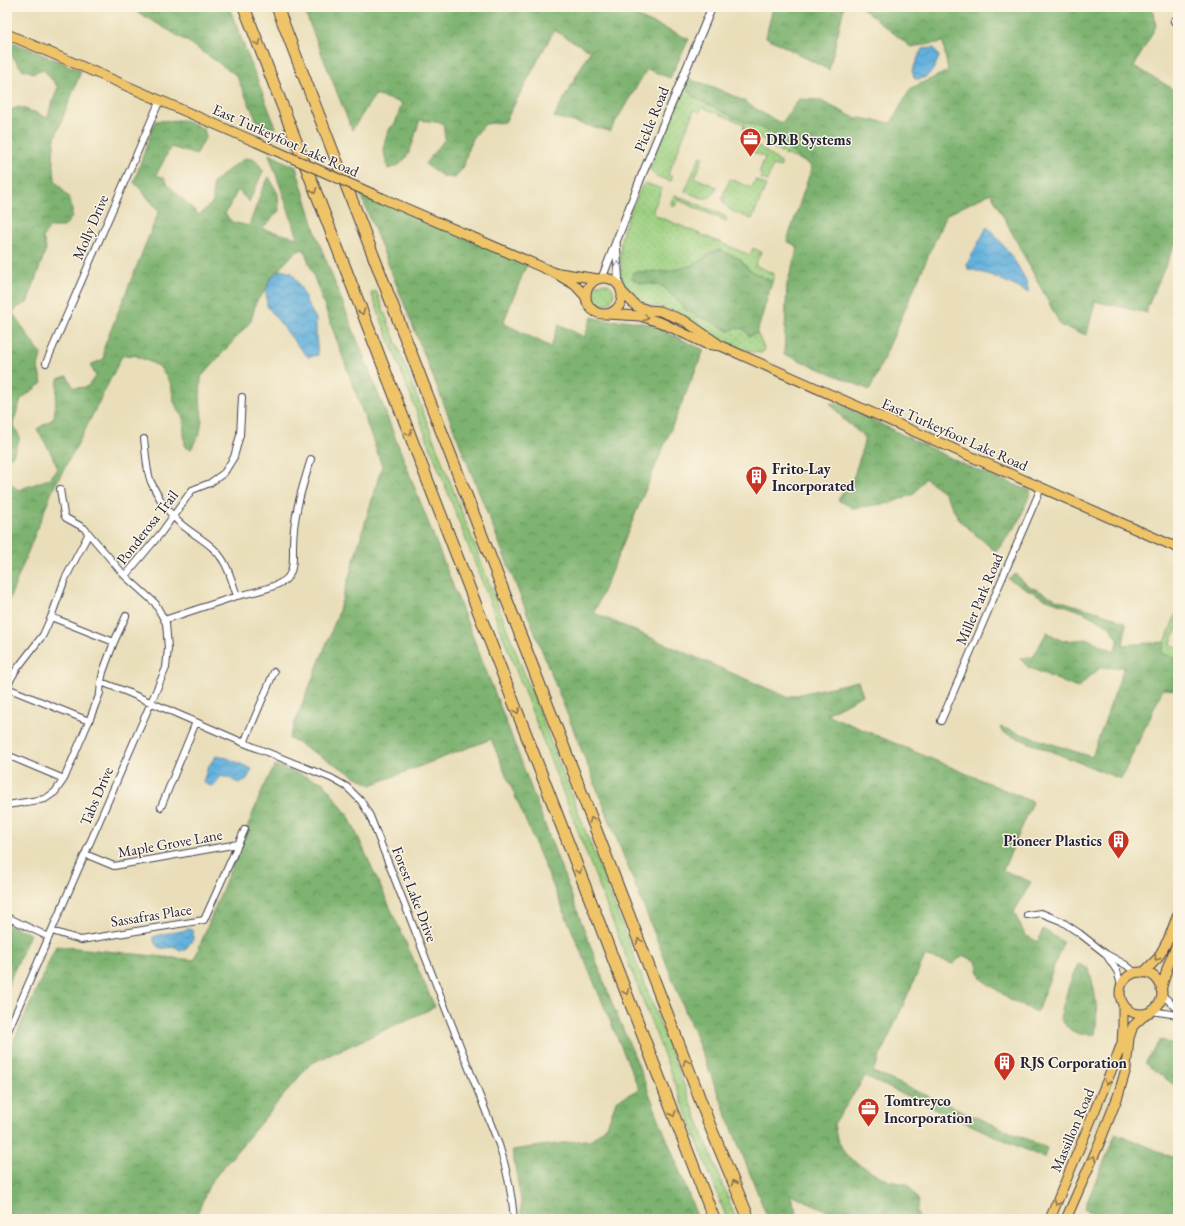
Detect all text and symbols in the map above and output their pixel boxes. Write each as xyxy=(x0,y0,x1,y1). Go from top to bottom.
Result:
one-way arrow xyxy=(253,40,261,47)
street label: Pickle Road xyxy=(629,83,673,155)
street label: East Turkeyfoot Lake Road xyxy=(210,99,362,181)
office icon: DRB Systems xyxy=(738,126,764,159)
place label: DRB Systems xyxy=(766,130,851,149)
one-way arrow xyxy=(310,187,318,194)
street label: Molly Drive xyxy=(68,191,112,263)
one-way arrow xyxy=(614,261,622,267)
one-way arrow xyxy=(357,308,365,315)
one-way arrow xyxy=(642,313,649,322)
street label: East Turkeyfoot Lake Road xyxy=(879,393,1031,475)
one-way arrow xyxy=(404,429,412,437)
place label: Frito-Lay Incorporated xyxy=(772,459,855,495)
building icon: Frito-Lay Incorporated xyxy=(743,464,769,497)
street label: Ponderosa Trail xyxy=(112,486,182,568)
street label: Miller Park Road xyxy=(951,550,1007,648)
one-way arrow xyxy=(512,707,520,714)
street label: Tabs Drive xyxy=(75,764,117,828)
one-way arrow xyxy=(589,816,597,823)
street label: Maple Grove Lane xyxy=(116,824,224,862)
building icon: Pioneer Plastics xyxy=(1105,827,1131,860)
place label: Pioneer Plastics xyxy=(1003,831,1102,850)
street label: Forest Lake Drive xyxy=(388,844,442,945)
one-way arrow xyxy=(574,868,582,875)
street label: Sassafras Place xyxy=(109,899,193,931)
one-way arrow xyxy=(636,937,644,944)
one-way arrow xyxy=(1155,953,1162,960)
one-way arrow xyxy=(621,989,629,996)
building icon: RJS Corporation xyxy=(991,1049,1017,1082)
place label: RJS Corporation xyxy=(1020,1053,1127,1072)
one-way arrow xyxy=(683,1059,691,1066)
one-way arrow xyxy=(1103,1079,1111,1086)
street label: Massillon Road xyxy=(1046,1085,1098,1175)
place label: Tomtreyco Incorporation xyxy=(884,1091,973,1127)
office icon: Tomtreyco Incorporation xyxy=(855,1096,881,1129)
one-way arrow xyxy=(668,1110,676,1117)
one-way arrow xyxy=(1088,1154,1096,1162)
one-way arrow xyxy=(731,1179,739,1187)
one-way arrow xyxy=(1053,1199,1061,1206)

